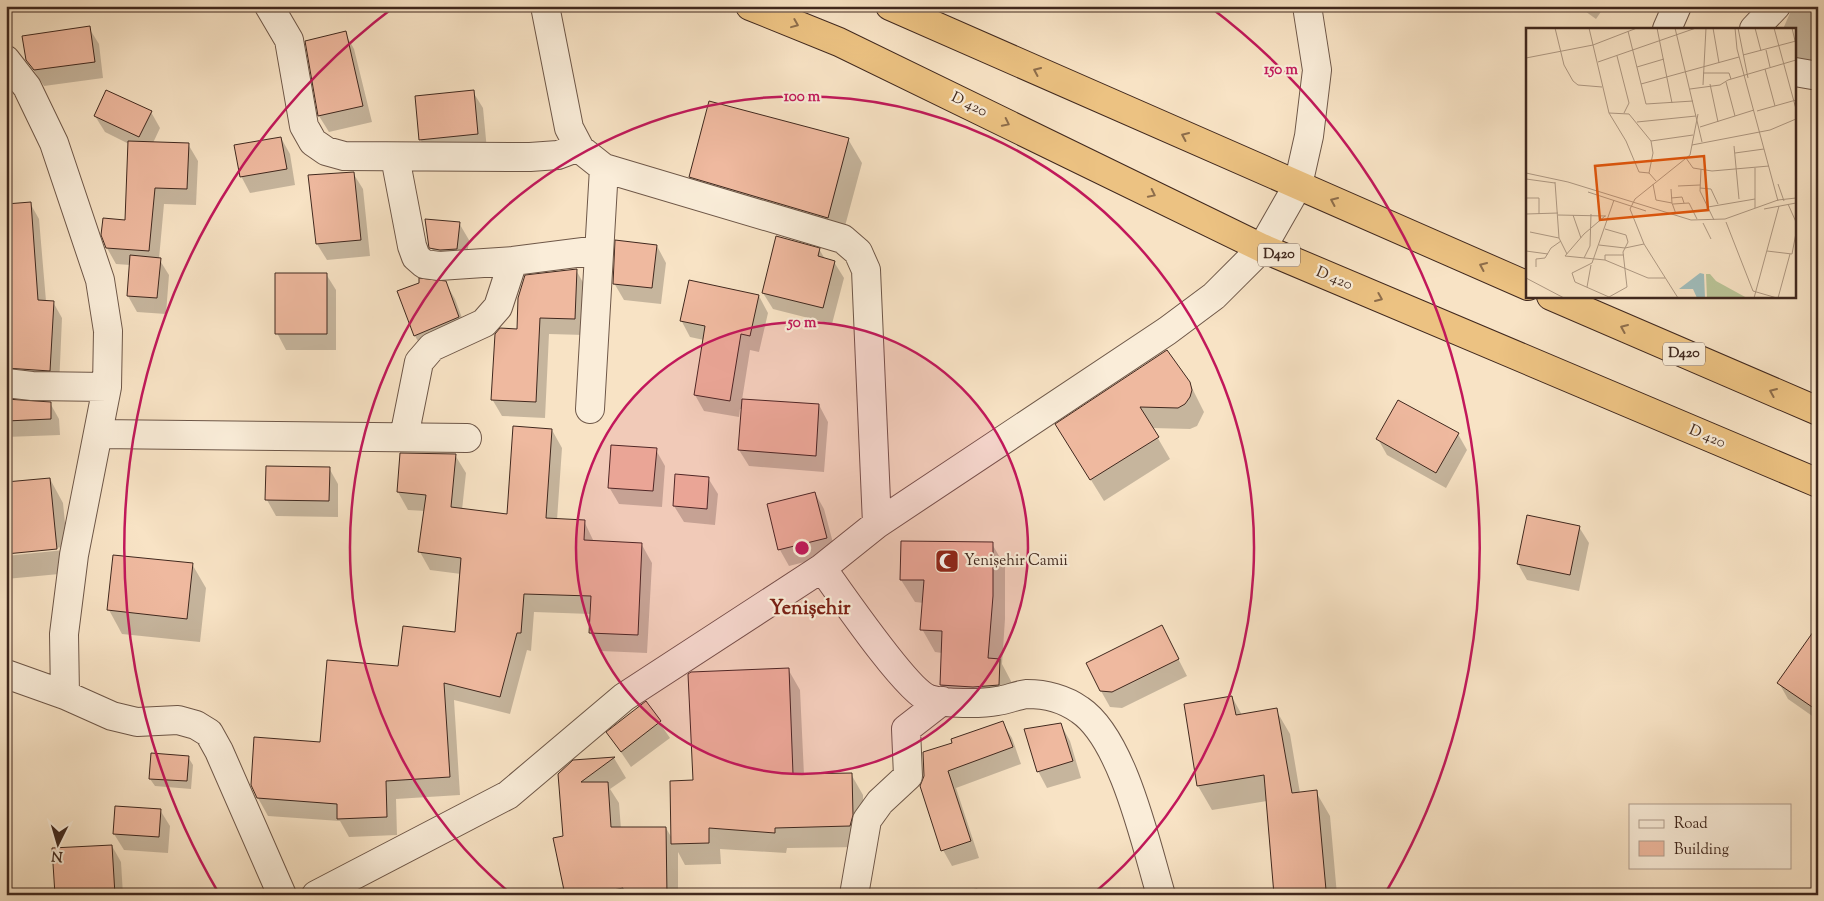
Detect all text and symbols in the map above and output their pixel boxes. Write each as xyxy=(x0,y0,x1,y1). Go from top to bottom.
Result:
one-way arrow xyxy=(790,18,799,29)
inset map xyxy=(1526,28,1796,298)
text: 150 m xyxy=(1264,60,1298,81)
one-way arrow xyxy=(1033,66,1042,77)
text: 100 m xyxy=(784,87,821,108)
street label: D 420 xyxy=(948,87,991,123)
one-way arrow xyxy=(1001,117,1010,127)
one-way arrow xyxy=(1182,131,1190,141)
one-way arrow xyxy=(1147,188,1156,198)
one-way arrow xyxy=(1330,197,1339,208)
road number: D420 xyxy=(1258,244,1300,266)
street label: D 420 xyxy=(1313,262,1355,296)
one-way arrow xyxy=(1479,262,1488,273)
one-way arrow xyxy=(1374,291,1383,302)
text: 50 m xyxy=(787,313,817,334)
one-way arrow xyxy=(1620,323,1629,334)
road number: D420 xyxy=(1663,342,1705,366)
one-way arrow xyxy=(1769,388,1778,398)
street label: D 420 xyxy=(1686,420,1728,454)
centre of rings xyxy=(793,539,811,557)
mosque icon: Yenişehir Camii xyxy=(934,548,960,574)
place label: Yenişehir Camii xyxy=(964,551,1068,572)
district label: Yenişehir xyxy=(770,595,851,624)
legend xyxy=(1629,804,1792,868)
text: Road xyxy=(1674,814,1708,835)
north arrow xyxy=(32,818,82,868)
text: Building xyxy=(1674,840,1729,861)
text: N xyxy=(51,845,63,865)

